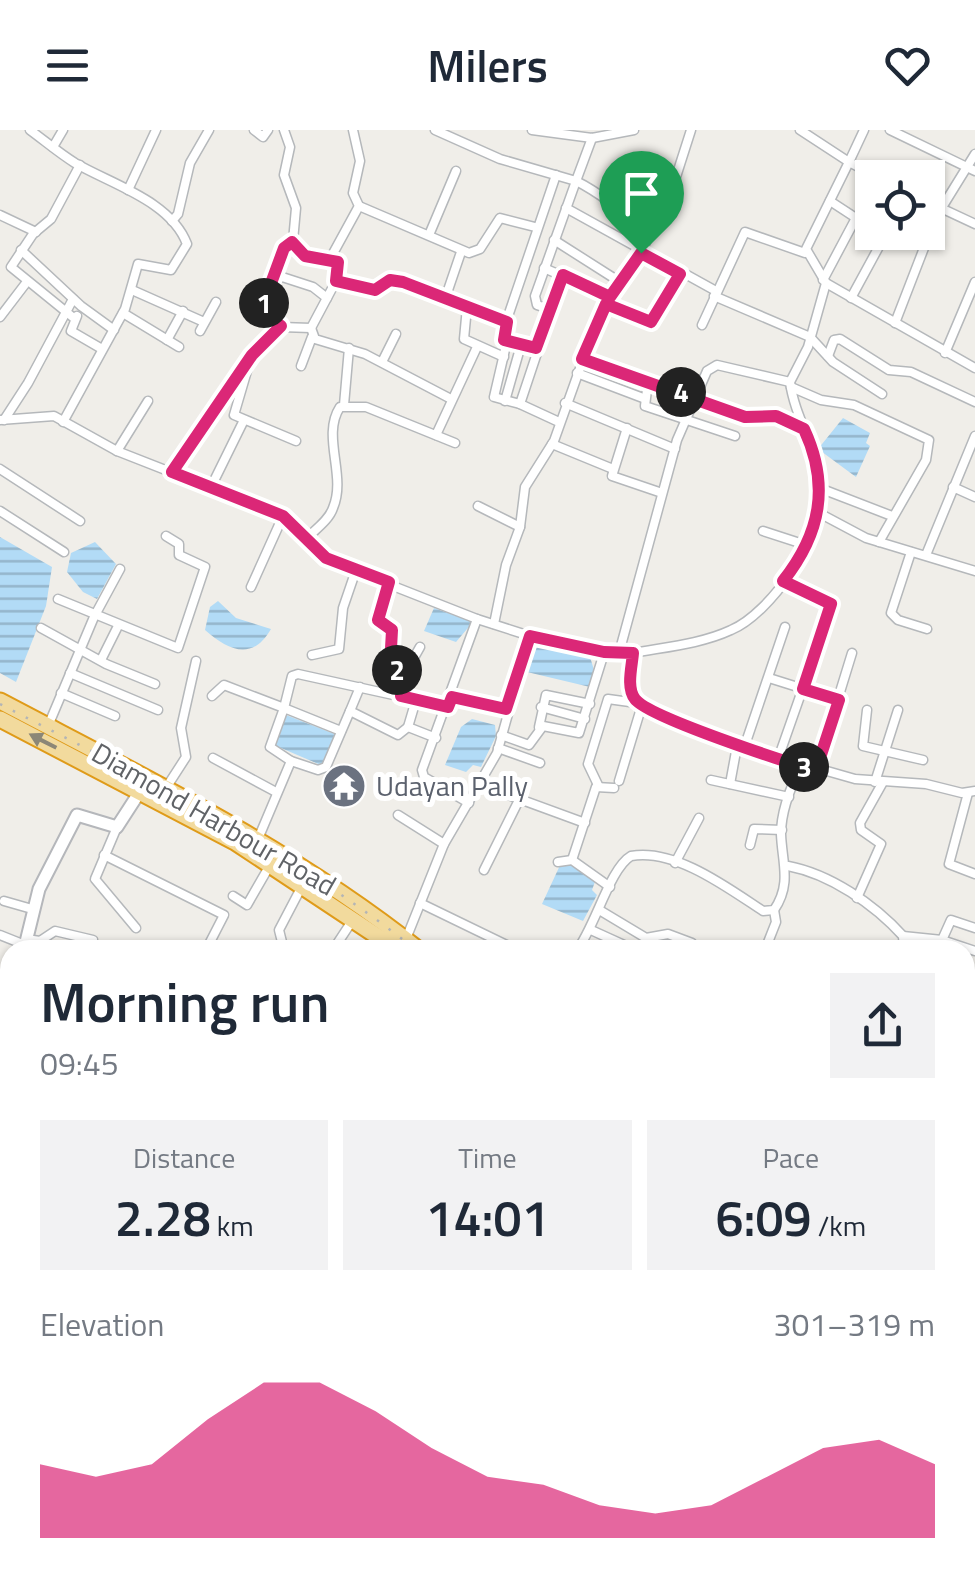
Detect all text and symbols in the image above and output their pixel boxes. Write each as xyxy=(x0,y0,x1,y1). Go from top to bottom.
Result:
text: Milers xyxy=(427,31,548,99)
icon: menu xyxy=(40,38,95,93)
icon: heart xyxy=(880,38,935,93)
pin xyxy=(599,151,684,254)
map controls xyxy=(855,160,945,250)
button: locate xyxy=(855,160,945,250)
icon: arrive xyxy=(614,166,669,221)
pin: 1 xyxy=(239,278,289,328)
text: 1 xyxy=(256,281,272,324)
pin: 4 xyxy=(656,367,706,417)
text: 4 xyxy=(673,370,689,413)
pin: 2 xyxy=(372,645,422,695)
text: 2 xyxy=(389,648,405,691)
street label: Diamond Harbour Road xyxy=(84,731,344,906)
one-way arrow xyxy=(29,733,58,750)
pin: 3 xyxy=(779,742,829,792)
text: 3 xyxy=(796,745,812,788)
temple icon: Udayan Pally xyxy=(321,763,367,809)
place label: Udayan Pally xyxy=(376,764,528,807)
text: Morning run xyxy=(40,960,329,1043)
button: share xyxy=(830,973,935,1078)
text: 09:45 xyxy=(40,1039,119,1087)
text: Distance xyxy=(133,1136,235,1179)
text: Time xyxy=(458,1136,517,1179)
text: Pace xyxy=(762,1136,819,1179)
text: 2.28 xyxy=(115,1179,211,1255)
text: 14:01 xyxy=(426,1179,549,1255)
text: 6:09 xyxy=(716,1179,812,1255)
text: km xyxy=(211,1204,254,1247)
text: /km xyxy=(812,1204,866,1247)
text: Elevation xyxy=(40,1300,164,1348)
text: 301–319 m xyxy=(773,1300,935,1348)

